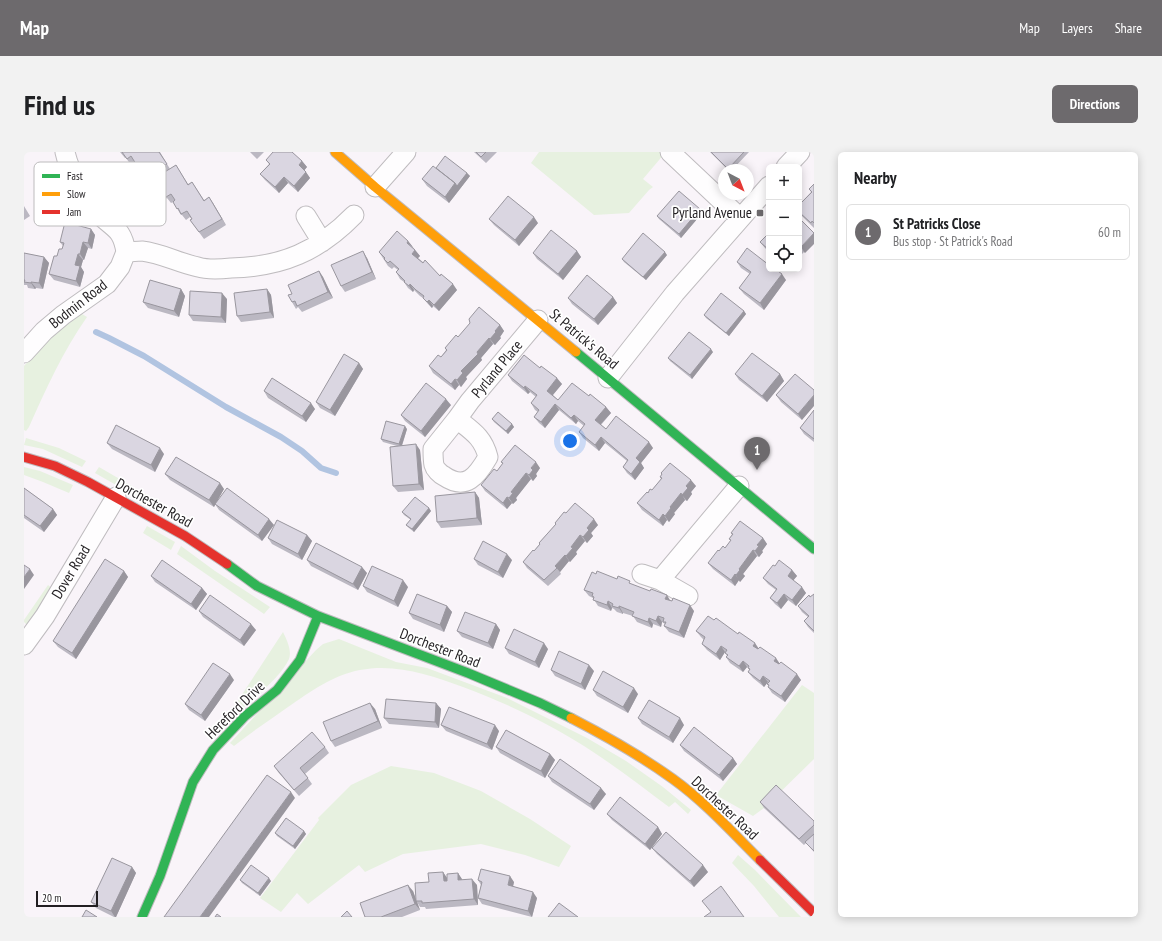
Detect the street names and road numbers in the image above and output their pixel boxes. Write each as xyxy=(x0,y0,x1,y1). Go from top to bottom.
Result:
street label: Bodmin Road xyxy=(45,275,110,332)
street label: St Patrick's Road xyxy=(546,304,623,373)
street label: Pyrland Place xyxy=(467,336,526,402)
street label: Dorchester Road xyxy=(113,474,196,531)
street label: Dover Road xyxy=(47,542,94,602)
street label: Dorchester Road xyxy=(397,623,483,672)
street label: Hereford Drive xyxy=(201,676,269,743)
street label: Dorchester Road xyxy=(688,772,763,843)

